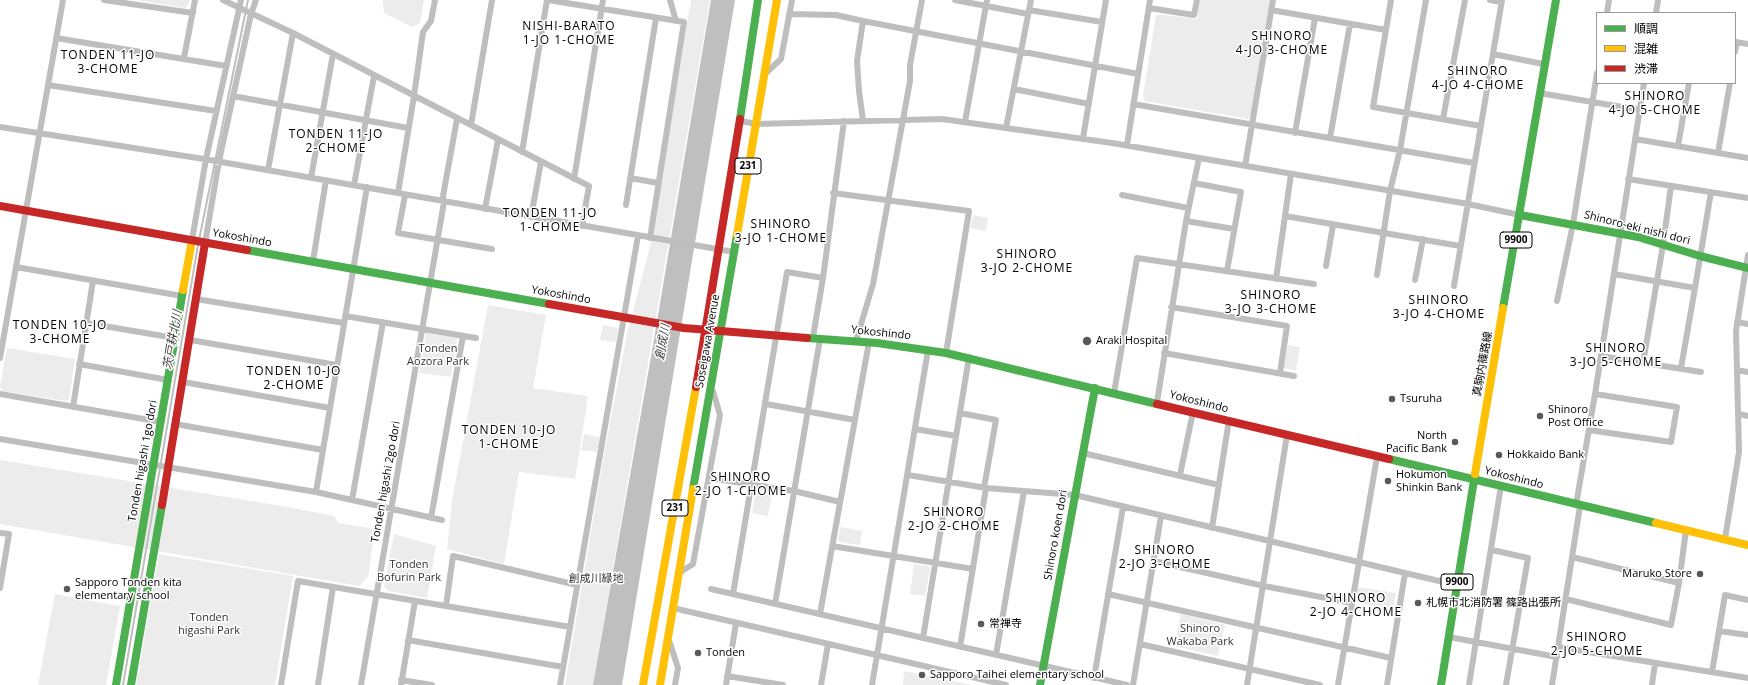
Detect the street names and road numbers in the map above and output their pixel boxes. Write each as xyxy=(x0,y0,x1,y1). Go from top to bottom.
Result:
road number: 231 xyxy=(735,158,761,174)
street label: Shinoro-eki nishi dori xyxy=(1583,208,1691,248)
street label: Yokoshindo xyxy=(211,226,273,250)
road number: 9900 xyxy=(1500,232,1532,248)
street label: Yokoshindo xyxy=(530,283,592,307)
street label: Soseigawa Avenue xyxy=(693,293,723,389)
street label: Yokoshindo xyxy=(850,323,912,343)
street label: 真駒内篠路線 xyxy=(1471,330,1495,398)
street label: Yokoshindo xyxy=(1168,388,1230,416)
street label: Tonden higashi 1go dori xyxy=(126,399,160,523)
street label: Tonden higashi 2go dori xyxy=(369,420,403,544)
street label: Yokoshindo xyxy=(1483,464,1545,492)
street label: Shinoro koen dori xyxy=(1042,489,1070,581)
road number: 231 xyxy=(662,500,688,516)
road number: 9900 xyxy=(1441,574,1473,590)

